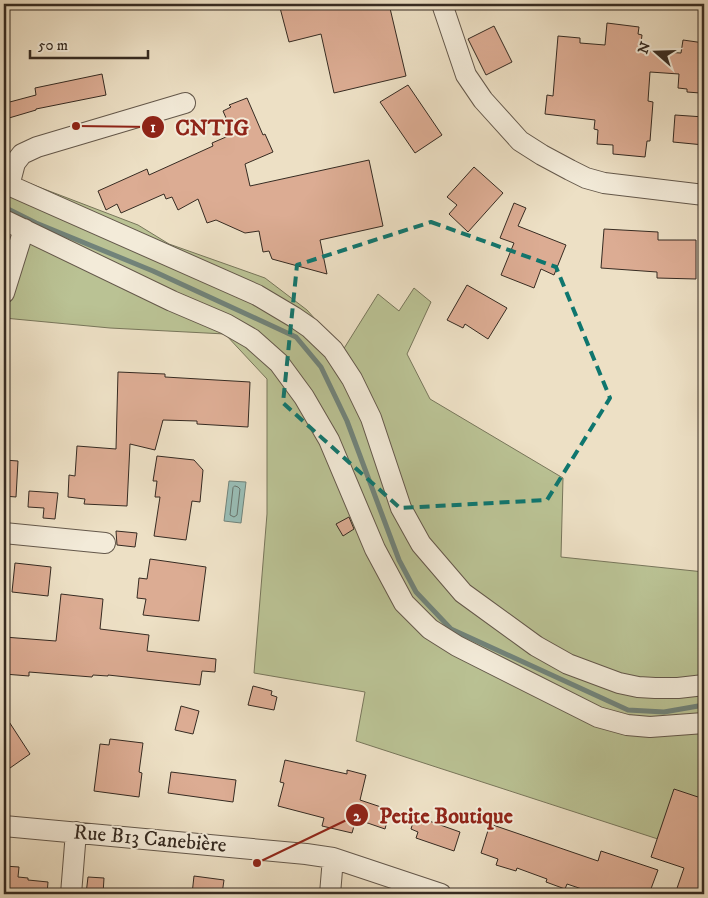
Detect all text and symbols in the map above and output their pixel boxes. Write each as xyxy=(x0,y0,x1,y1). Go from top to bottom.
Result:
scale bar xyxy=(30,28,148,60)
north arrow xyxy=(630,28,680,78)
text: 50 m xyxy=(38,36,68,55)
text: N xyxy=(634,39,655,56)
callout: CNTIG xyxy=(140,109,259,146)
text: CNTIG xyxy=(175,115,249,142)
text: 1 xyxy=(150,118,156,137)
callout: Petite Boutique xyxy=(345,797,523,834)
text: Petite Boutique xyxy=(379,803,513,830)
text: 2 xyxy=(353,807,361,826)
street label: Rue B13 Canebière xyxy=(72,819,228,859)

